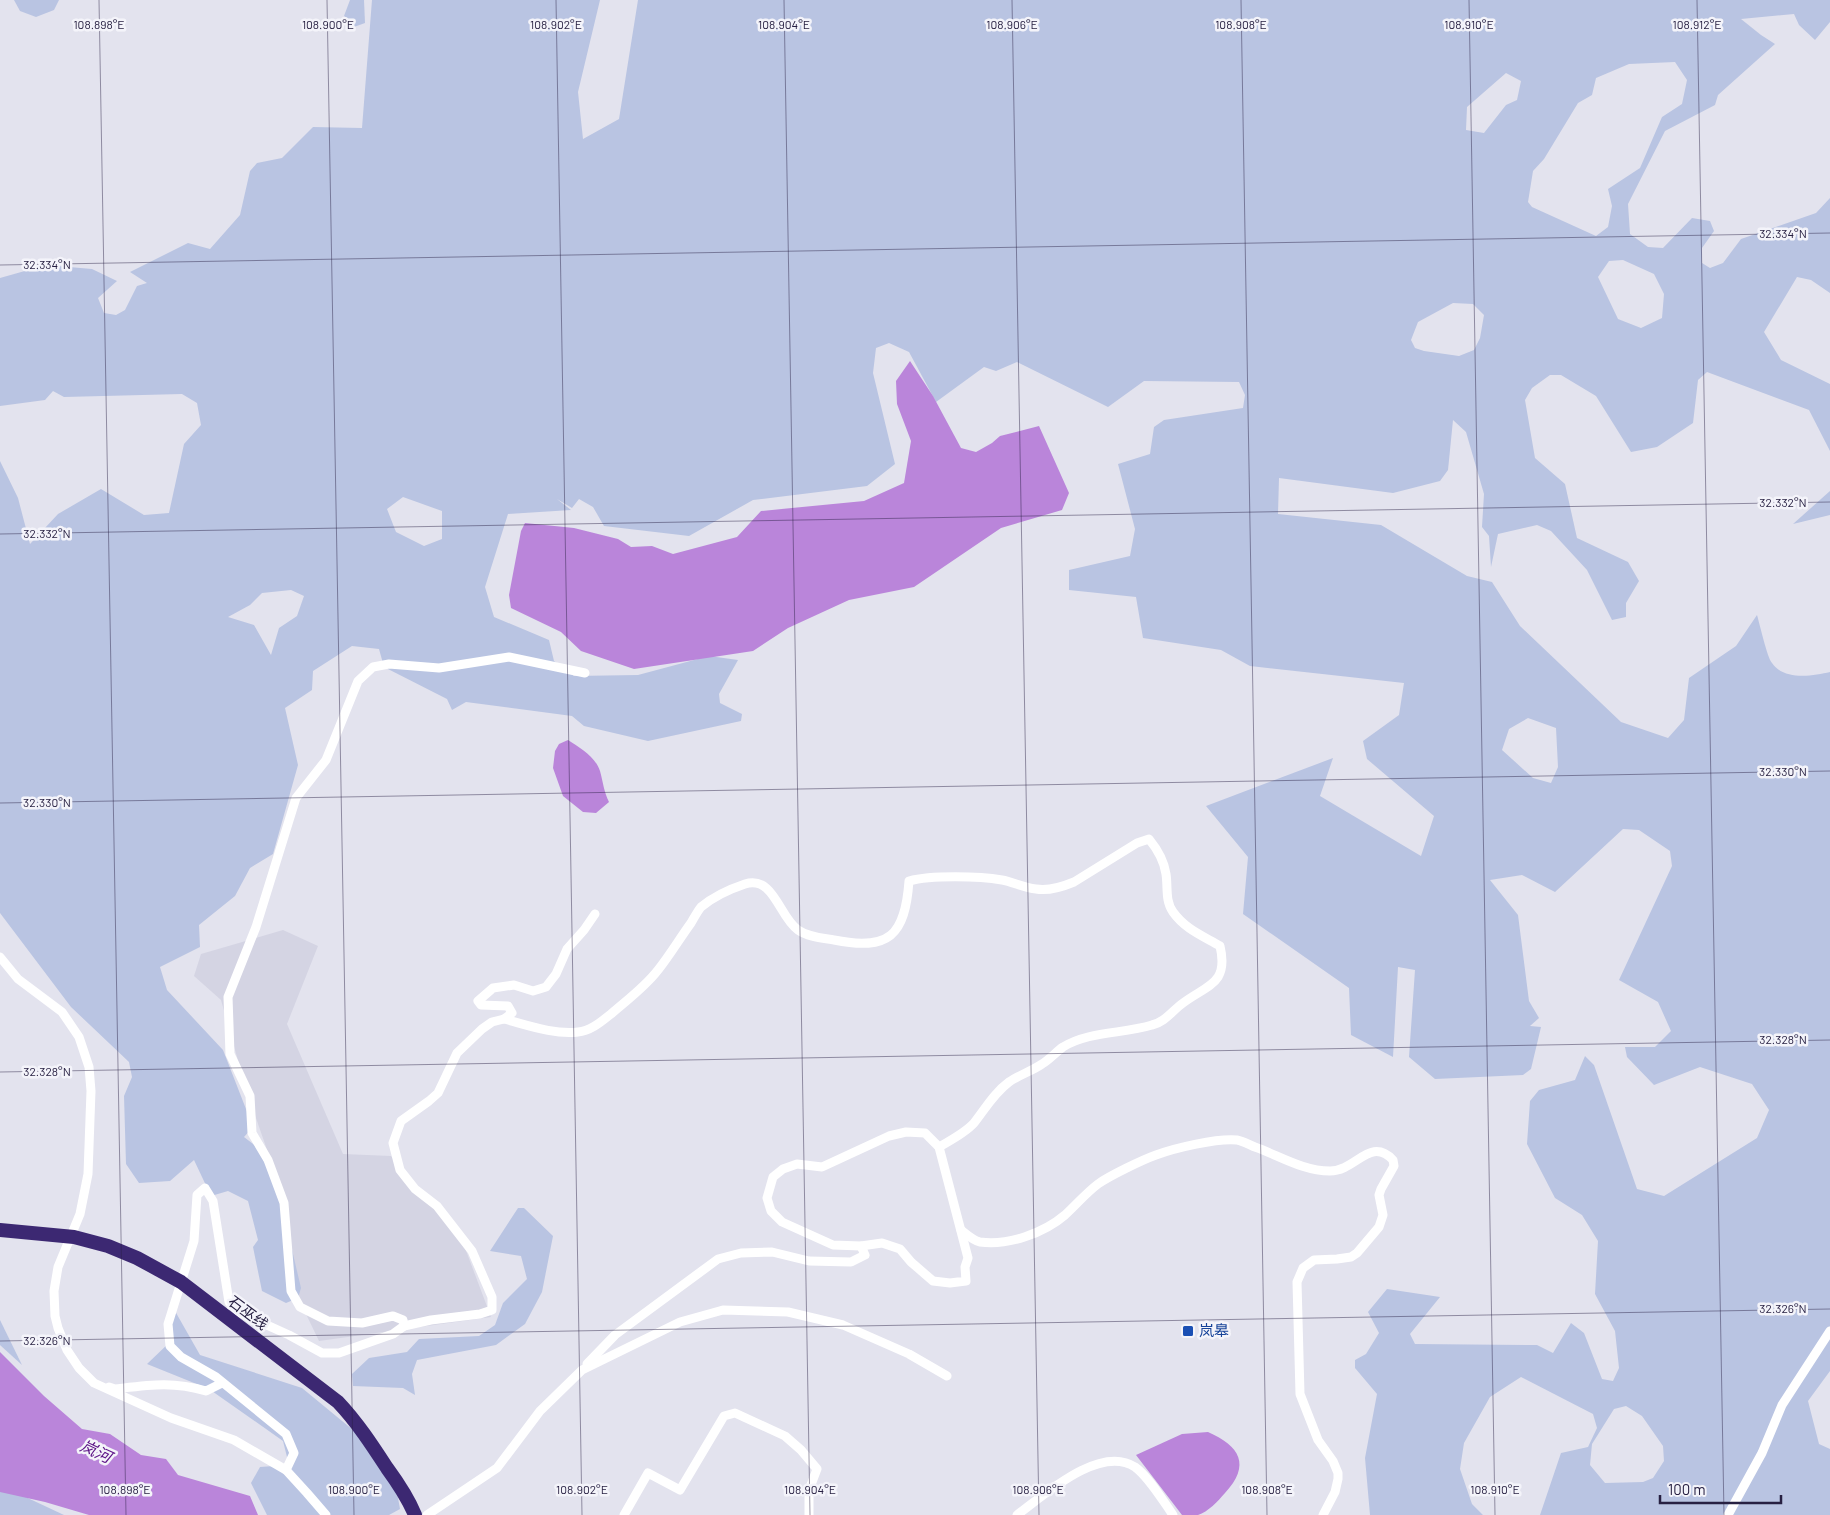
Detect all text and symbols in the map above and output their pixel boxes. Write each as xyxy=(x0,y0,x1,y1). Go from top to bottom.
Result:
text: 108.898°E xyxy=(73,17,125,31)
text: 108.900°E xyxy=(302,17,354,31)
text: 108.902°E xyxy=(530,17,582,31)
text: 108.904°E xyxy=(758,17,810,31)
text: 108.906°E xyxy=(986,17,1038,31)
text: 108.908°E xyxy=(1215,17,1267,31)
text: 108.910°E xyxy=(1444,17,1494,31)
text: 108.912°E xyxy=(1672,17,1722,31)
text: 32.334°N xyxy=(1759,226,1807,240)
text: 32.334°N xyxy=(23,257,71,271)
text: 32.332°N xyxy=(1759,495,1807,509)
text: 32.332°N xyxy=(23,526,71,540)
text: 32.330°N xyxy=(1759,764,1807,778)
text: 32.330°N xyxy=(23,795,71,809)
text: 32.328°N xyxy=(1759,1032,1807,1046)
text: 32.328°N xyxy=(23,1064,71,1078)
street label: 石巫线 xyxy=(225,1291,272,1333)
text: 32.326°N xyxy=(1759,1301,1807,1315)
place label: 岚皋 xyxy=(1199,1321,1229,1339)
marker: 岚皋 xyxy=(1181,1324,1195,1338)
text: 32.326°N xyxy=(23,1333,71,1347)
water label: 岚河 xyxy=(78,1435,117,1467)
scale bar xyxy=(1660,1472,1781,1504)
text: 100 m xyxy=(1668,1480,1706,1498)
text: 108.898°E xyxy=(99,1482,151,1496)
text: 108.900°E xyxy=(328,1482,380,1496)
text: 108.902°E xyxy=(556,1482,608,1496)
text: 108.904°E xyxy=(784,1482,836,1496)
text: 108.906°E xyxy=(1012,1482,1064,1496)
text: 108.908°E xyxy=(1241,1482,1293,1496)
text: 108.910°E xyxy=(1470,1482,1520,1496)

